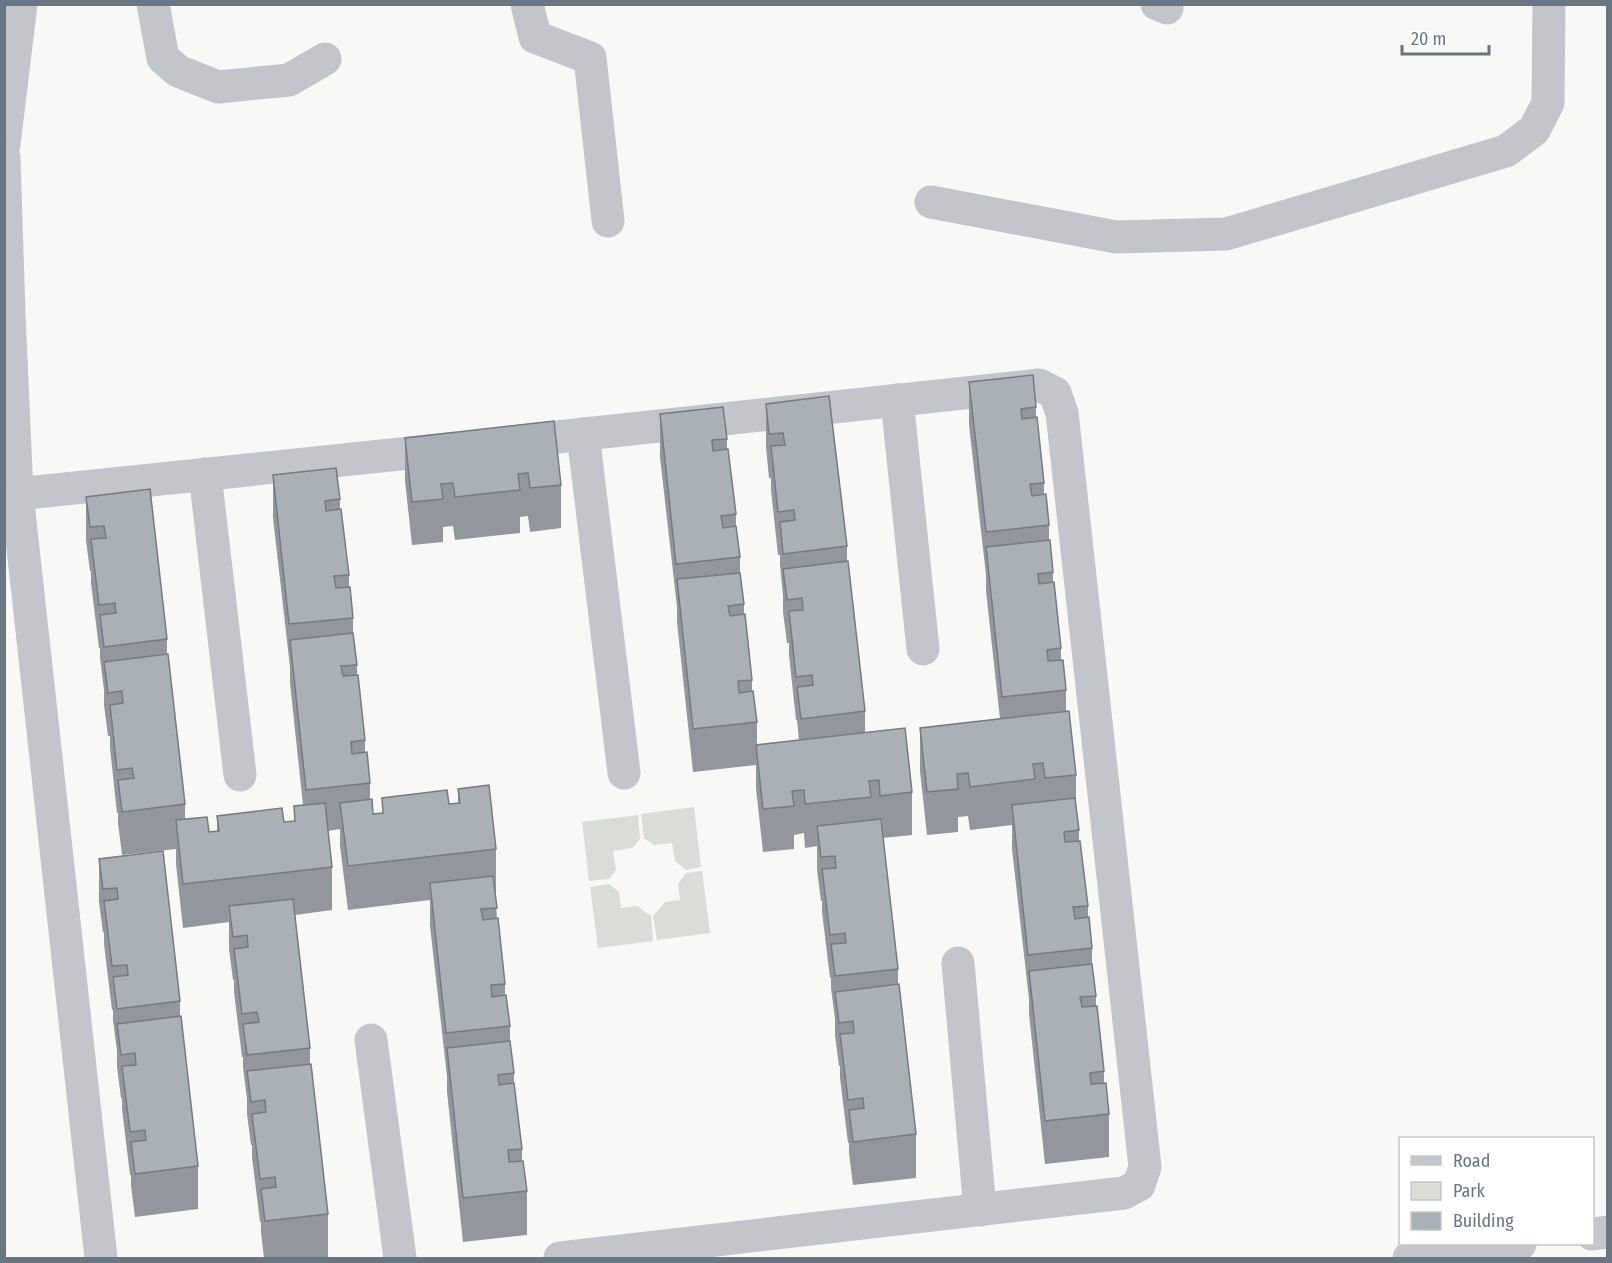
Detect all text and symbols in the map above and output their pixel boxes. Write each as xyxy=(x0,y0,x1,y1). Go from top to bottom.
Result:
scale bar xyxy=(1402,18,1489,56)
text: 20 m xyxy=(1411,28,1446,50)
legend xyxy=(1399,1137,1594,1245)
text: Road xyxy=(1453,1150,1490,1172)
text: Park xyxy=(1453,1180,1486,1202)
text: Building xyxy=(1453,1210,1514,1232)

